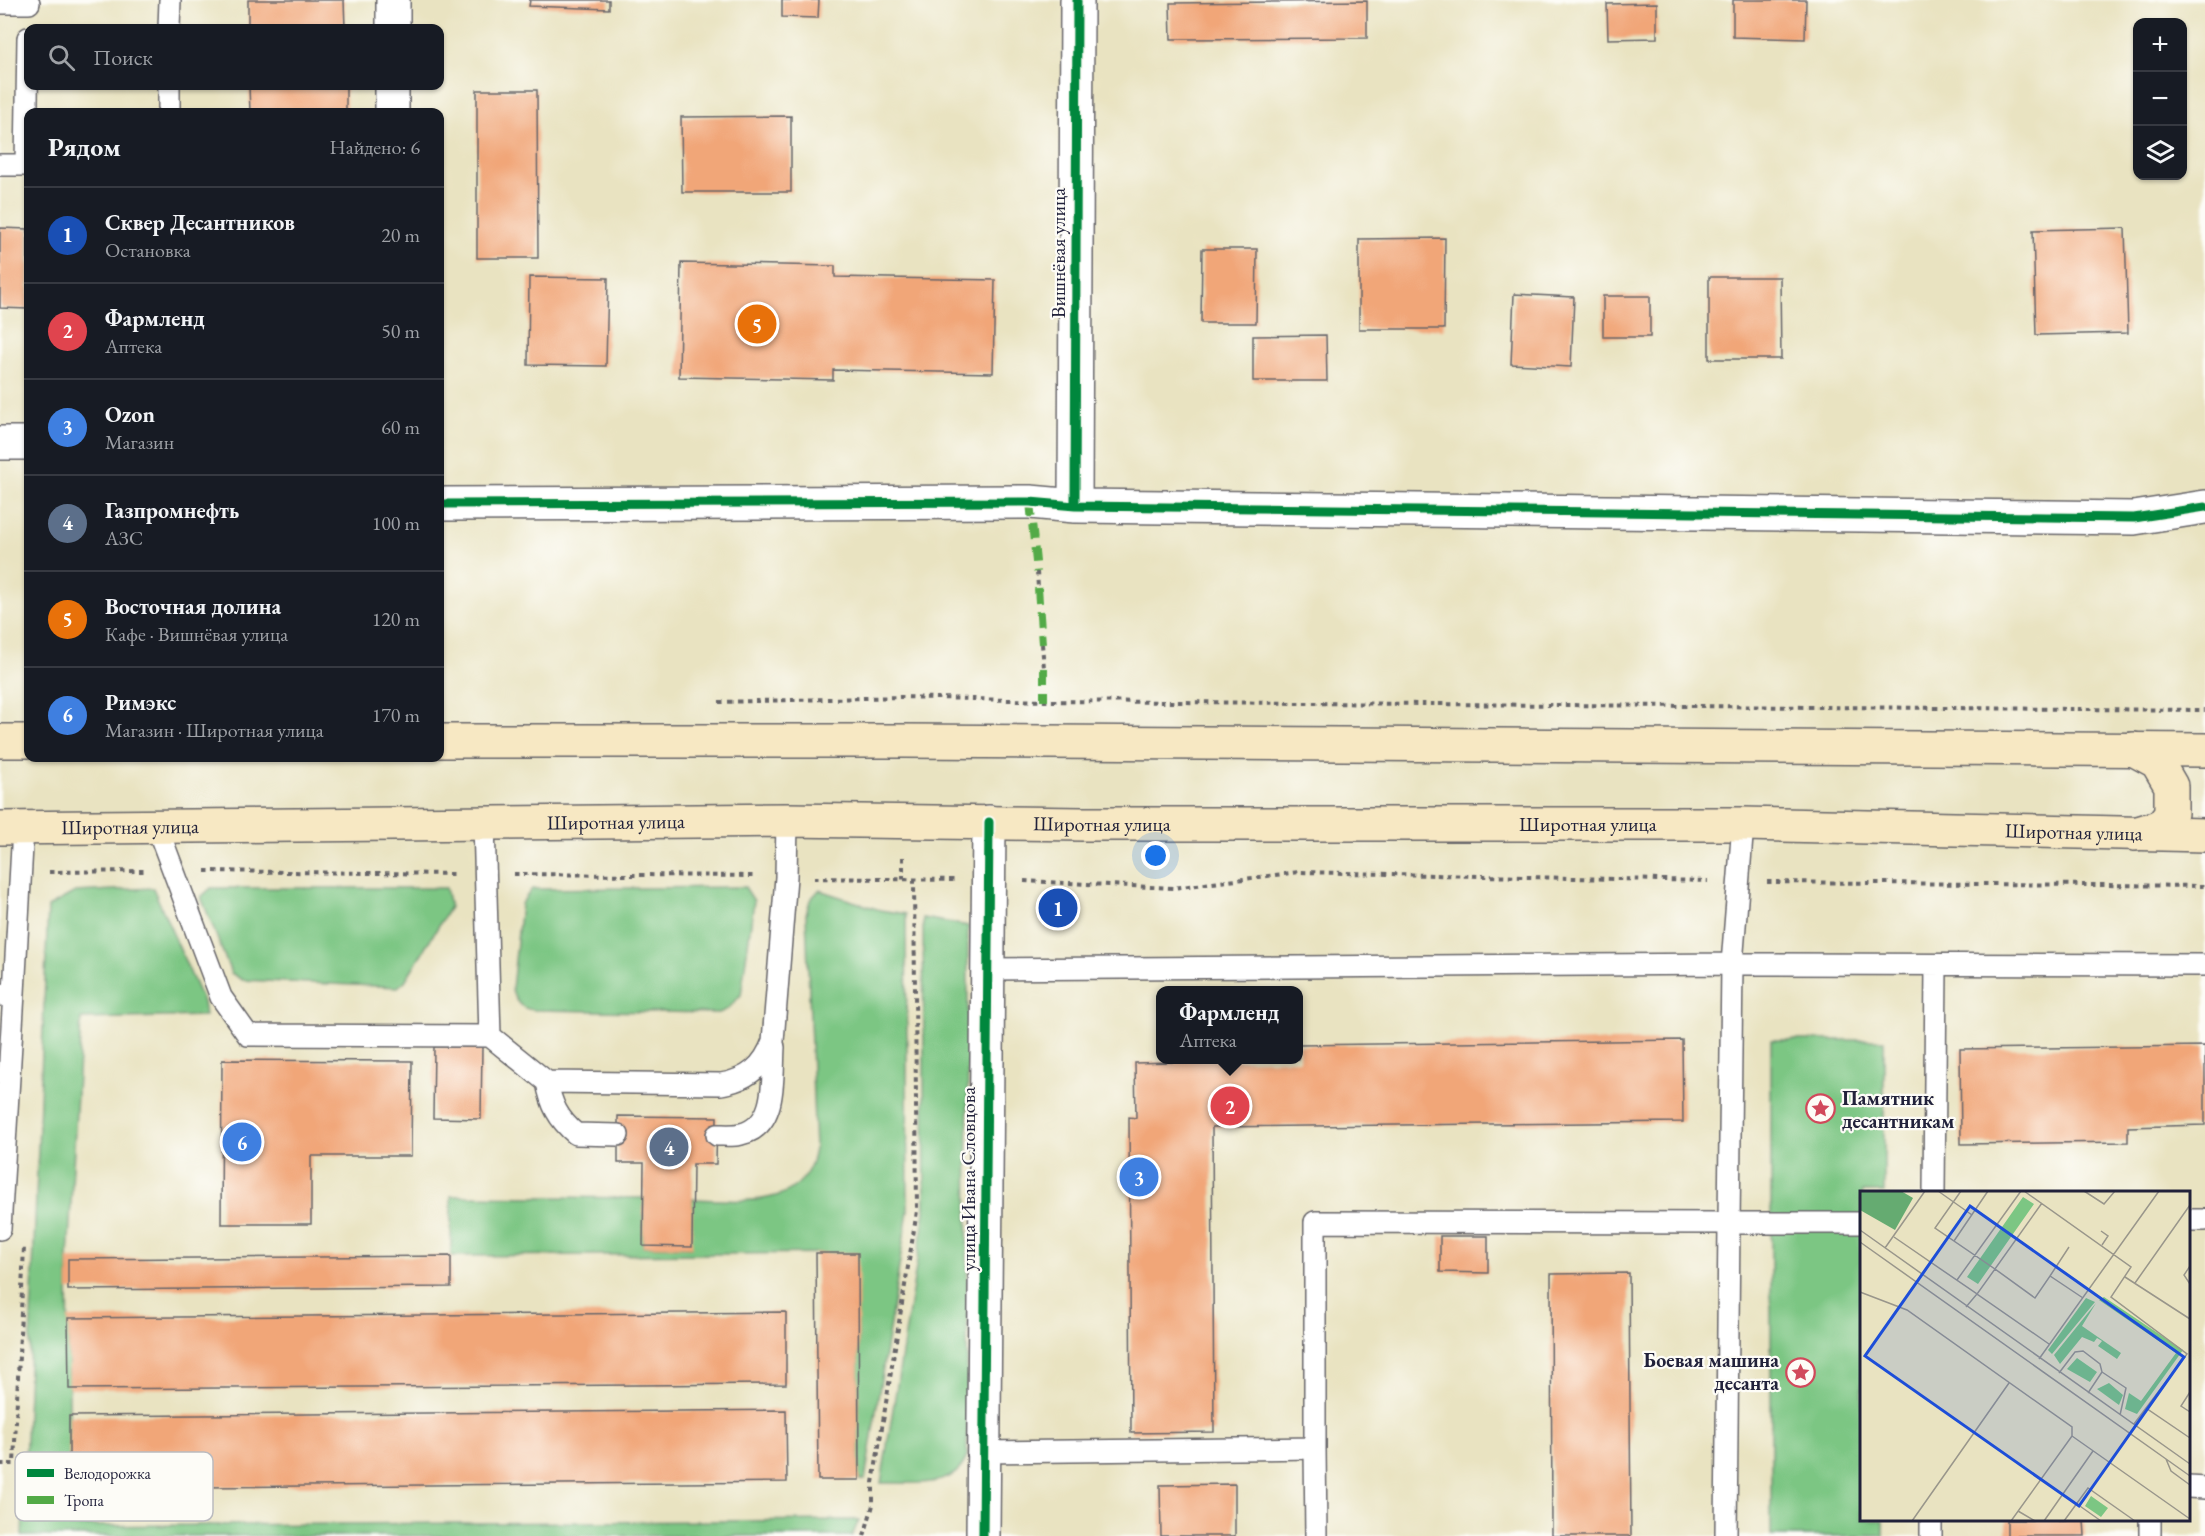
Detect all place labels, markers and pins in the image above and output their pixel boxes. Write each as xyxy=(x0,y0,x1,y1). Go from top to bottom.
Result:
pin: 5 xyxy=(738,302,777,346)
pin: 1 xyxy=(1038,886,1078,930)
pin: 2 xyxy=(1210,1084,1250,1128)
place label: Памятник десантникам xyxy=(1842,1085,1955,1134)
place icon: Памятник десантникам xyxy=(1805,1093,1837,1125)
pin: 6 xyxy=(222,1120,262,1164)
pin: 4 xyxy=(650,1124,688,1170)
pin: 3 xyxy=(1120,1154,1158,1200)
place label: Боевая машина десанта xyxy=(1644,1347,1779,1396)
place icon: Боевая машина десанта xyxy=(1784,1356,1816,1388)

